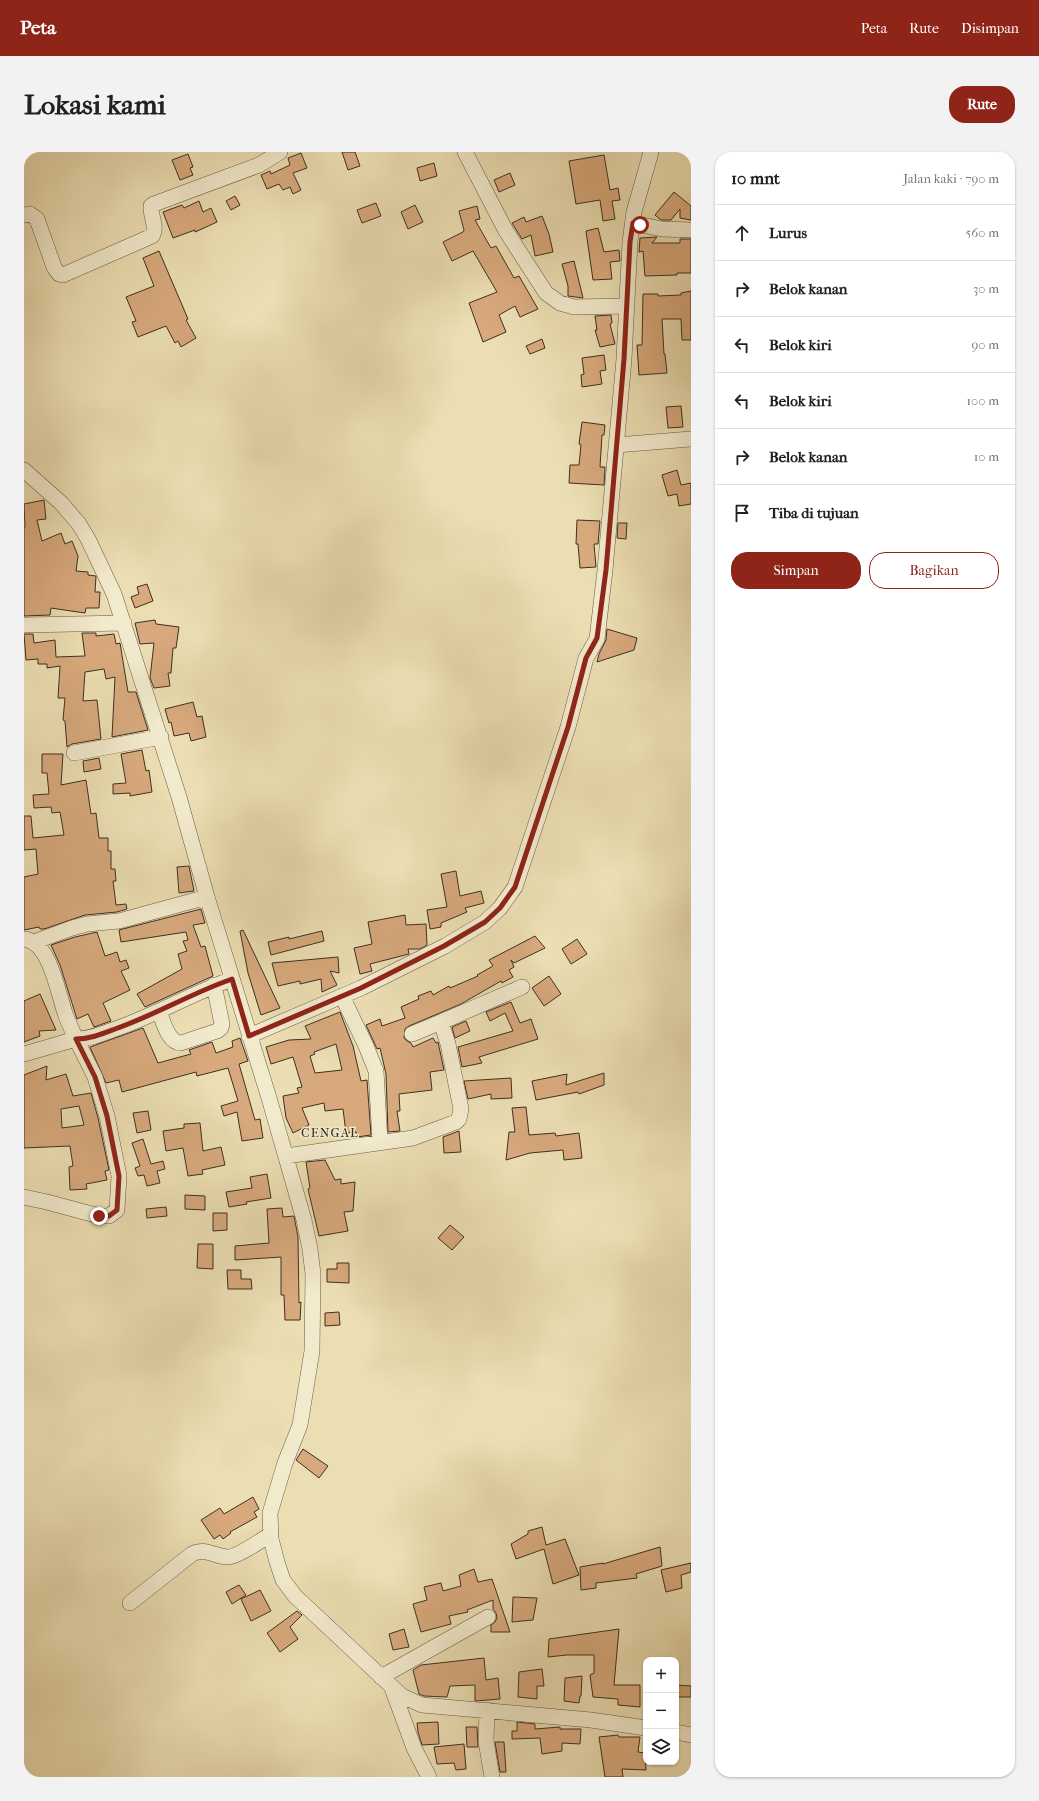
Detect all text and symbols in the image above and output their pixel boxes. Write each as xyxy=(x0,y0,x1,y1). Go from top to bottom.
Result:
text: Peta xyxy=(20,17,56,39)
text: Peta xyxy=(861,20,887,37)
text: Rute xyxy=(909,20,939,37)
text: Disimpan xyxy=(961,20,1019,37)
button: Rute xyxy=(949,86,1015,123)
text: Lokasi kami xyxy=(24,88,166,121)
text: 10 mnt xyxy=(731,168,780,188)
text: Jalan kaki · 790 m xyxy=(903,171,999,186)
route start xyxy=(631,216,649,234)
icon: ahead xyxy=(731,222,753,244)
text: Lurus xyxy=(769,224,807,242)
text: 560 m xyxy=(966,225,999,240)
icon: right xyxy=(731,278,753,300)
text: Belok kanan xyxy=(769,280,848,298)
text: 30 m xyxy=(973,281,999,296)
icon: left xyxy=(731,334,753,356)
text: Belok kiri xyxy=(769,336,832,354)
text: 90 m xyxy=(971,337,999,352)
icon: left xyxy=(731,390,753,412)
text: Belok kiri xyxy=(769,392,832,410)
text: 100 m xyxy=(966,393,999,408)
icon: right xyxy=(731,446,753,468)
text: Belok kanan xyxy=(769,448,848,466)
text: 10 m xyxy=(974,449,999,464)
icon: arrive xyxy=(731,502,753,524)
text: Tiba di tujuan xyxy=(769,504,859,522)
button: Simpan xyxy=(731,552,861,589)
button: Bagikan xyxy=(869,552,999,589)
district label: CENGAL xyxy=(301,1125,359,1140)
route end xyxy=(90,1207,108,1225)
map controls xyxy=(643,1657,679,1765)
button: + xyxy=(643,1657,679,1693)
button: − xyxy=(643,1693,679,1729)
button: layers xyxy=(643,1729,679,1765)

